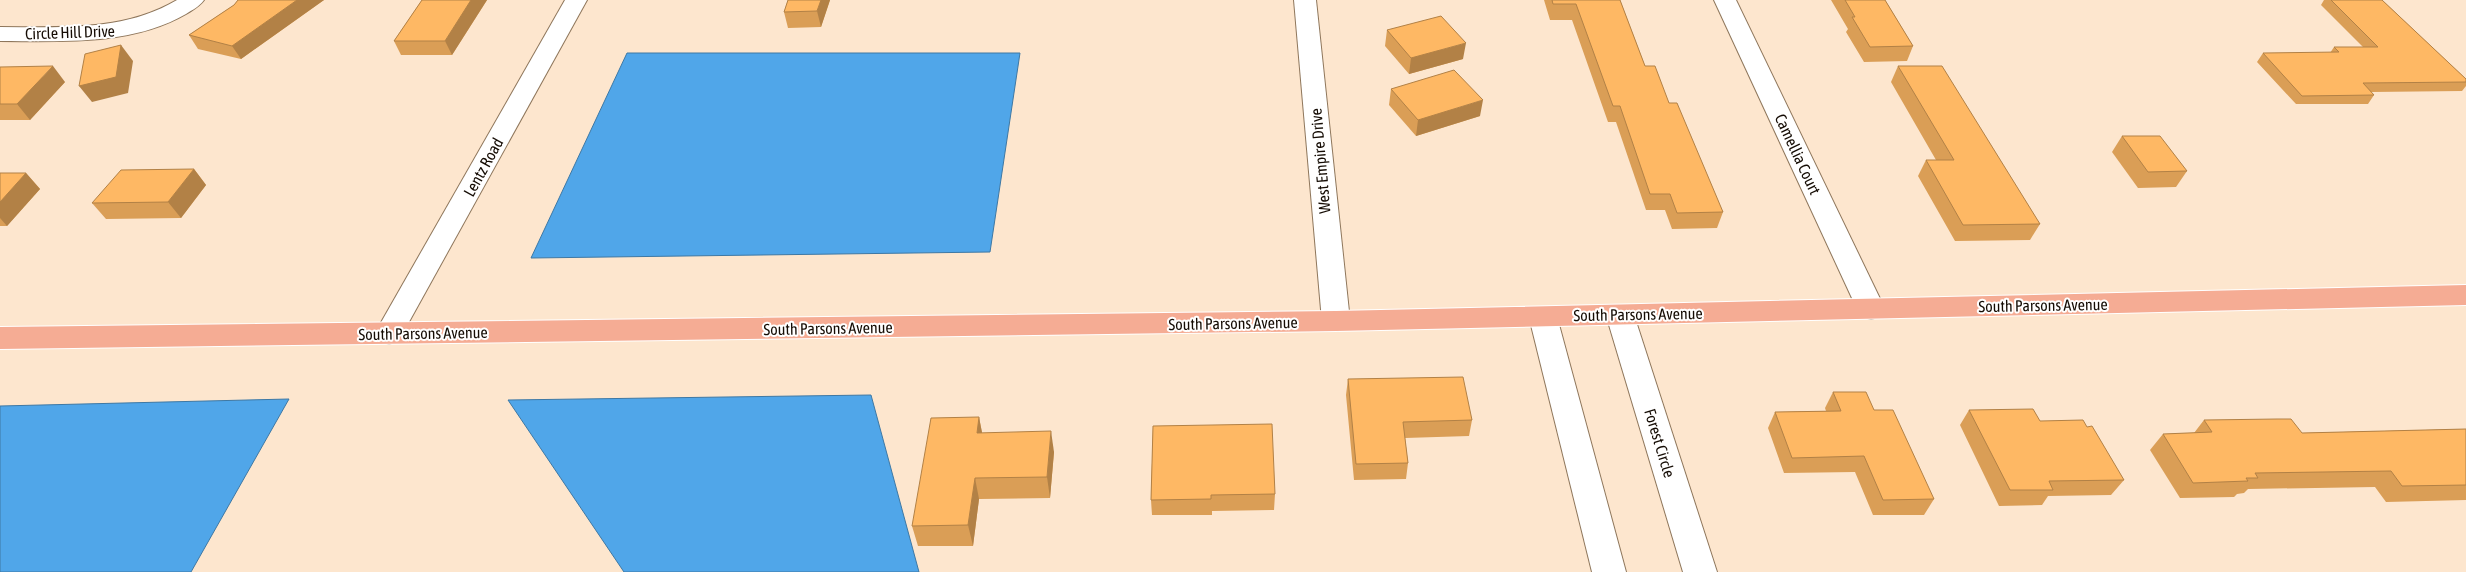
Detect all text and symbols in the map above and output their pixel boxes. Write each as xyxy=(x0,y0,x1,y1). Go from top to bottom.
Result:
street label: Circle Hill Drive xyxy=(25,21,115,43)
street label: West Empire Drive xyxy=(1306,107,1335,214)
street label: Camellia Court xyxy=(1771,111,1825,198)
street label: Lentz Road xyxy=(460,135,506,199)
street label: South Parsons Avenue xyxy=(1978,295,2108,315)
street label: South Parsons Avenue xyxy=(1573,304,1703,324)
street label: South Parsons Avenue xyxy=(1168,313,1298,333)
street label: South Parsons Avenue xyxy=(763,318,893,338)
street label: South Parsons Avenue xyxy=(358,323,488,343)
street label: Forest Circle xyxy=(1641,406,1679,480)

